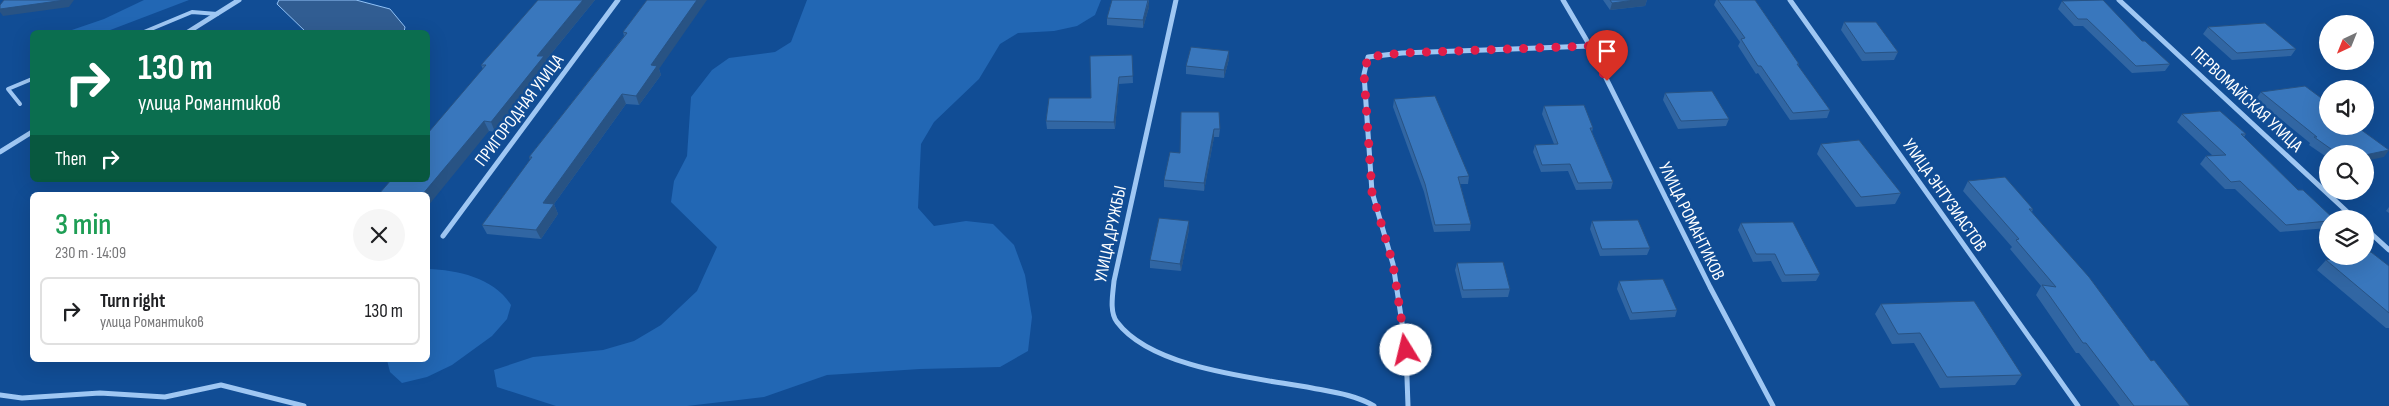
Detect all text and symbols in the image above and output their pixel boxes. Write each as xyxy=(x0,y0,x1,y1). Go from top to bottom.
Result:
north arrow xyxy=(2319,15,2374,70)
map controls xyxy=(2319,15,2374,265)
pin xyxy=(1586,30,1628,81)
icon: arrive xyxy=(1593,37,1621,65)
street label: ПЕРВОМАЙСКАЯ УЛИЦА xyxy=(2187,42,2307,157)
text: 130 m xyxy=(138,47,213,90)
icon: right xyxy=(55,50,120,115)
street label: ПРИГОРОДНАЯ УЛИЦА xyxy=(471,50,568,170)
button: sound xyxy=(2319,80,2374,135)
text: улица Романтиков xyxy=(138,90,281,117)
street label: УЛИЦА ЭНТУЗИАСТОВ xyxy=(1898,135,1991,256)
icon: right xyxy=(96,145,124,173)
button: search xyxy=(2319,145,2374,200)
text: Then xyxy=(55,148,86,171)
street label: УЛИЦА РОМАНТИКОВ xyxy=(1654,159,1729,284)
street label: УЛИЦА ДРУЖБЫ xyxy=(1090,184,1131,284)
text: 3 min xyxy=(55,207,111,243)
button: close xyxy=(353,209,405,261)
button: layers xyxy=(2319,210,2374,265)
text: 230 m · 14:09 xyxy=(55,244,126,263)
text: Turn right xyxy=(100,290,165,313)
icon: right xyxy=(57,297,85,325)
text: 130 m xyxy=(365,300,403,323)
text: улица Романтиков xyxy=(100,313,204,332)
position arrow xyxy=(1379,323,1431,375)

